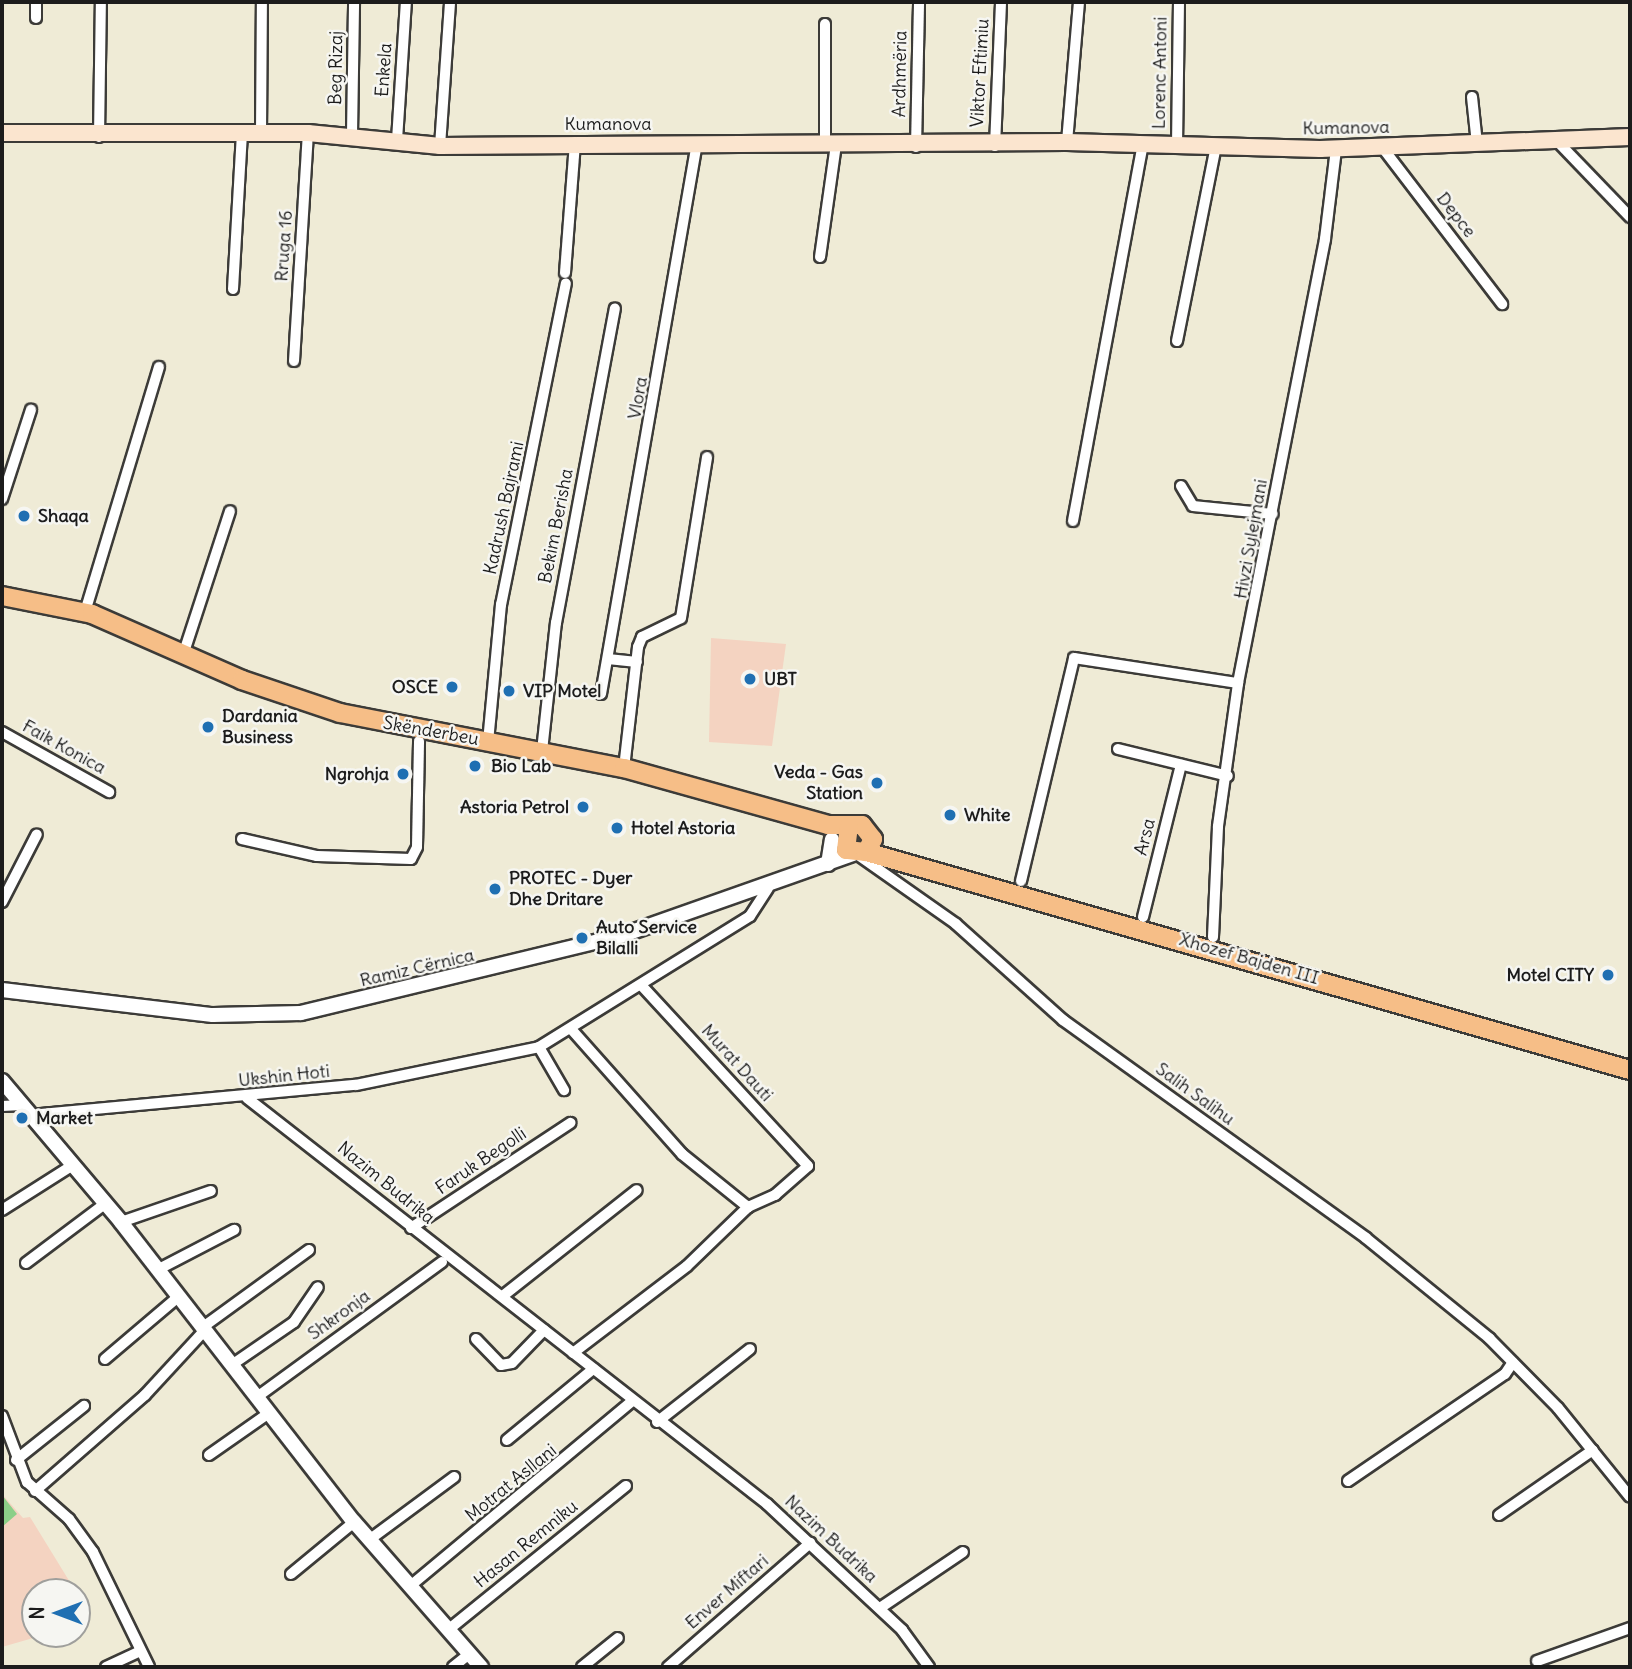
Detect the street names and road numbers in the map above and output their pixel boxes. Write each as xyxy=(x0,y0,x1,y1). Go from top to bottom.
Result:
street label: Lorenc Antoni xyxy=(1148,17,1172,129)
street label: Viktor Eftimiu xyxy=(966,18,994,128)
street label: Ardhmëria xyxy=(888,30,912,118)
street label: Beg Rizaj xyxy=(325,31,347,105)
street label: Enkela xyxy=(371,42,397,98)
street label: Kumanova xyxy=(565,113,651,135)
street label: Kumanova xyxy=(1302,116,1390,140)
street label: Depce xyxy=(1432,188,1480,242)
street label: Rruga 16 xyxy=(271,210,297,282)
street label: Vlora xyxy=(624,375,652,421)
street label: Kadrush Bajrami xyxy=(479,439,529,577)
street label: Bekim Berisha xyxy=(534,467,578,585)
street label: Hivzi Sylejmani xyxy=(1230,477,1272,601)
street label: Skënderbeu xyxy=(381,712,481,750)
street label: Faik Konica xyxy=(19,715,109,779)
street label: Arsa xyxy=(1130,816,1160,858)
street label: Xhozef Bajden III xyxy=(1177,929,1321,989)
street label: Ramiz Cërnica xyxy=(358,944,476,992)
street label: Murat Dauti xyxy=(697,1020,777,1106)
street label: Salih Salihu xyxy=(1151,1058,1239,1130)
street label: Ukshin Hoti xyxy=(237,1060,331,1092)
street label: Faruk Begolli xyxy=(432,1123,530,1199)
street label: Nazim Budrika xyxy=(333,1137,439,1229)
street label: Shkronja xyxy=(304,1285,374,1345)
street label: Motrat Asllani xyxy=(461,1440,561,1526)
street label: Nazim Budrika xyxy=(780,1491,882,1587)
street label: Hasan Remniku xyxy=(470,1496,582,1592)
street label: Enver Miftari xyxy=(681,1550,773,1634)

